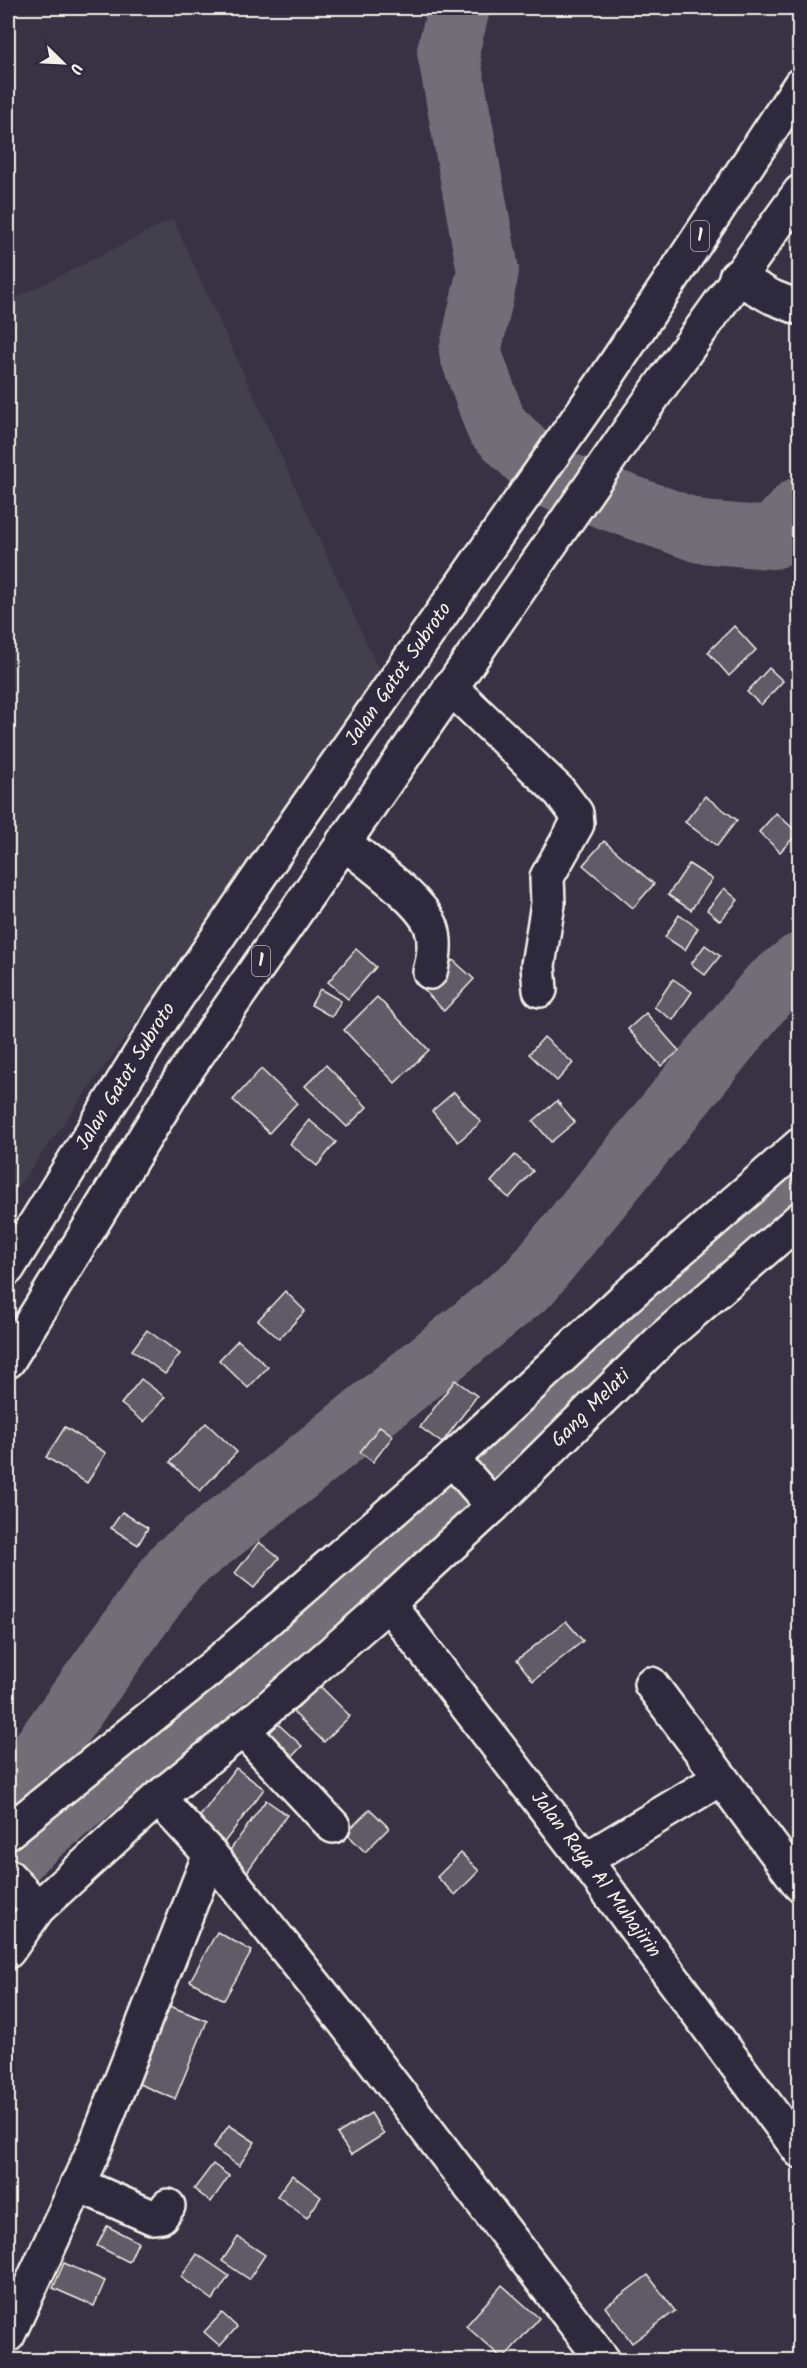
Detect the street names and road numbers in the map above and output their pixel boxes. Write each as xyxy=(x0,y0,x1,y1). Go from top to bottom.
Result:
road number: 1 xyxy=(691,221,709,251)
street label: Jalan Gatot Subroto xyxy=(338,596,461,753)
road number: 1 xyxy=(252,946,270,976)
street label: Jalan Gatot Subroto xyxy=(68,996,185,1157)
street label: Gang Melati xyxy=(544,1361,640,1456)
street label: Jalan Raya Al Muhajirin xyxy=(522,1784,669,1965)

